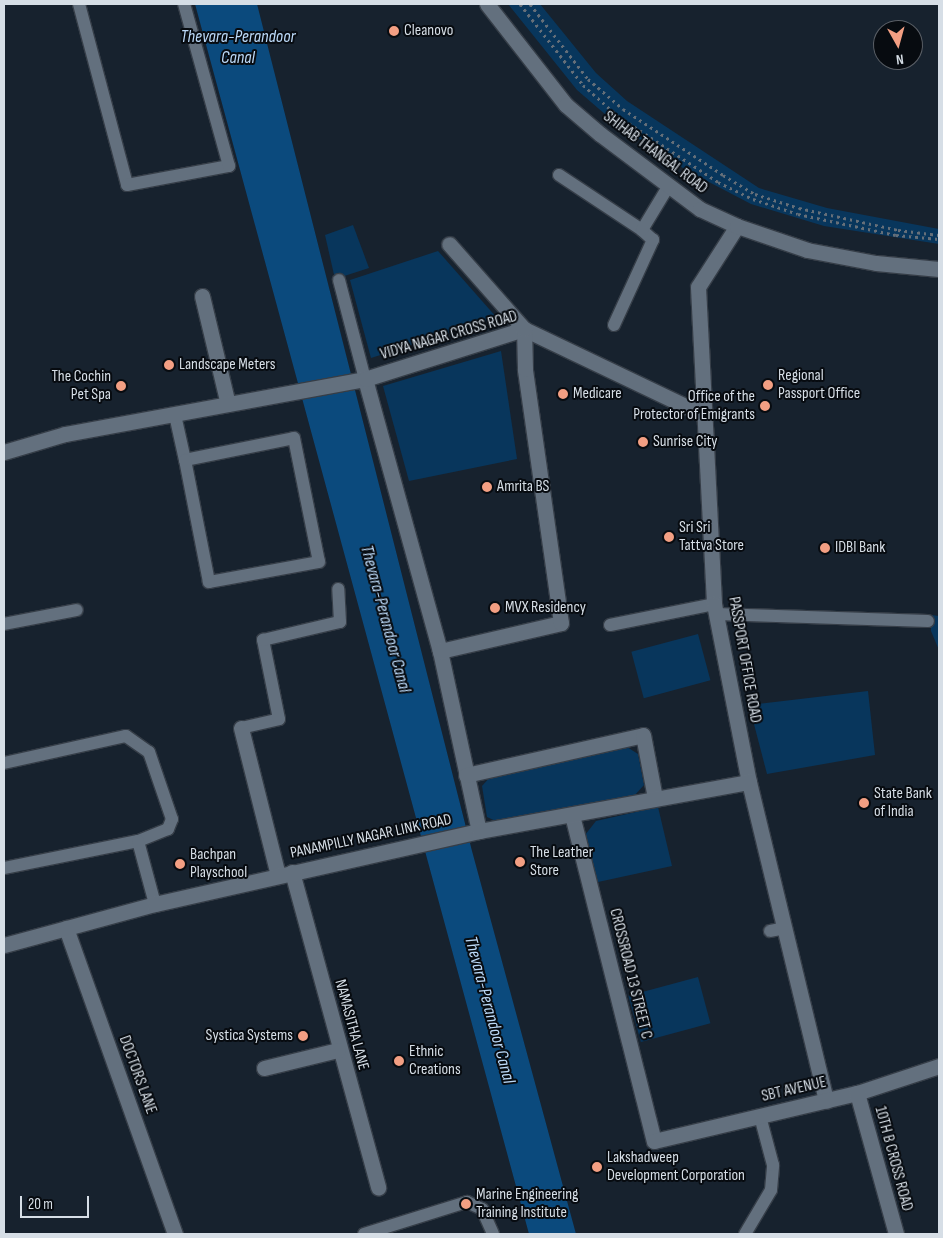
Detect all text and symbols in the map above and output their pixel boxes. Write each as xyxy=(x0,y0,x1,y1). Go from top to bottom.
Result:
north arrow xyxy=(873,20,923,70)
place label: Cleanovo xyxy=(404,21,453,41)
marker: Cleanovo xyxy=(388,25,400,37)
water label: Thevara-Perandoor Canal xyxy=(180,27,296,70)
text: N xyxy=(895,50,905,68)
street label: SHIHAB THANGAL ROAD xyxy=(599,108,711,198)
street label: VIDYA NAGAR CROSS ROAD xyxy=(378,307,520,365)
place label: Landscape Meters xyxy=(179,355,275,375)
marker: Landscape Meters xyxy=(163,359,175,371)
place label: Regional Passport Office xyxy=(778,366,860,404)
place label: The Cochin Pet Spa xyxy=(51,367,111,405)
marker: Regional Passport Office xyxy=(762,379,774,391)
marker: The Cochin Pet Spa xyxy=(115,380,127,392)
place label: Medicare xyxy=(573,384,622,404)
place label: Office of the Protector of Emigrants xyxy=(633,387,755,425)
marker: Medicare xyxy=(557,388,569,400)
marker: Office of the Protector of Emigrants xyxy=(759,400,771,412)
place label: Sunrise City xyxy=(653,432,717,452)
marker: Sunrise City xyxy=(637,436,649,448)
place label: Amrita BS xyxy=(497,477,549,497)
marker: Amrita BS xyxy=(481,481,493,493)
place label: Sri Sri Tattva Store xyxy=(679,518,744,556)
marker: Sri Sri Tattva Store xyxy=(663,531,675,543)
place label: IDBI Bank xyxy=(835,538,885,558)
marker: IDBI Bank xyxy=(819,542,831,554)
water label: Thevara-Perandoor Canal xyxy=(355,543,415,695)
street label: PASSPORT OFFICE ROAD xyxy=(723,595,765,725)
place label: MVX Residency xyxy=(505,598,586,618)
marker: MVX Residency xyxy=(489,602,501,614)
place label: State Bank of India xyxy=(874,784,932,822)
marker: State Bank of India xyxy=(858,797,870,809)
street label: PANAMPILLY NAGAR LINK ROAD xyxy=(289,811,453,863)
place label: The Leather Store xyxy=(530,843,593,881)
place label: Bachpan Playschool xyxy=(190,845,247,883)
marker: The Leather Store xyxy=(514,856,526,868)
marker: Bachpan Playschool xyxy=(174,858,186,870)
street label: CROSSROAD 13 STREET C xyxy=(604,907,656,1041)
water label: Thevara-Perandoor Canal xyxy=(459,934,519,1086)
street label: NAMASITHA LANE xyxy=(330,978,372,1072)
place label: Systica Systems xyxy=(206,1026,293,1046)
marker: Systica Systems xyxy=(297,1030,309,1042)
street label: DOCTORS LANE xyxy=(114,1033,160,1117)
place label: Ethnic Creations xyxy=(409,1042,461,1080)
marker: Ethnic Creations xyxy=(393,1055,405,1067)
street label: SBT AVENUE xyxy=(760,1073,828,1107)
street label: 10TH B CROSS ROAD xyxy=(870,1104,916,1214)
place label: Lakshadweep Development Corporation xyxy=(607,1148,745,1186)
marker: Lakshadweep Development Corporation xyxy=(591,1161,603,1173)
place label: Marine Engineering Training Institute xyxy=(476,1185,578,1223)
scale bar xyxy=(22,1186,91,1218)
text: 20 m xyxy=(28,1195,53,1214)
marker: Marine Engineering Training Institute xyxy=(460,1198,472,1210)

